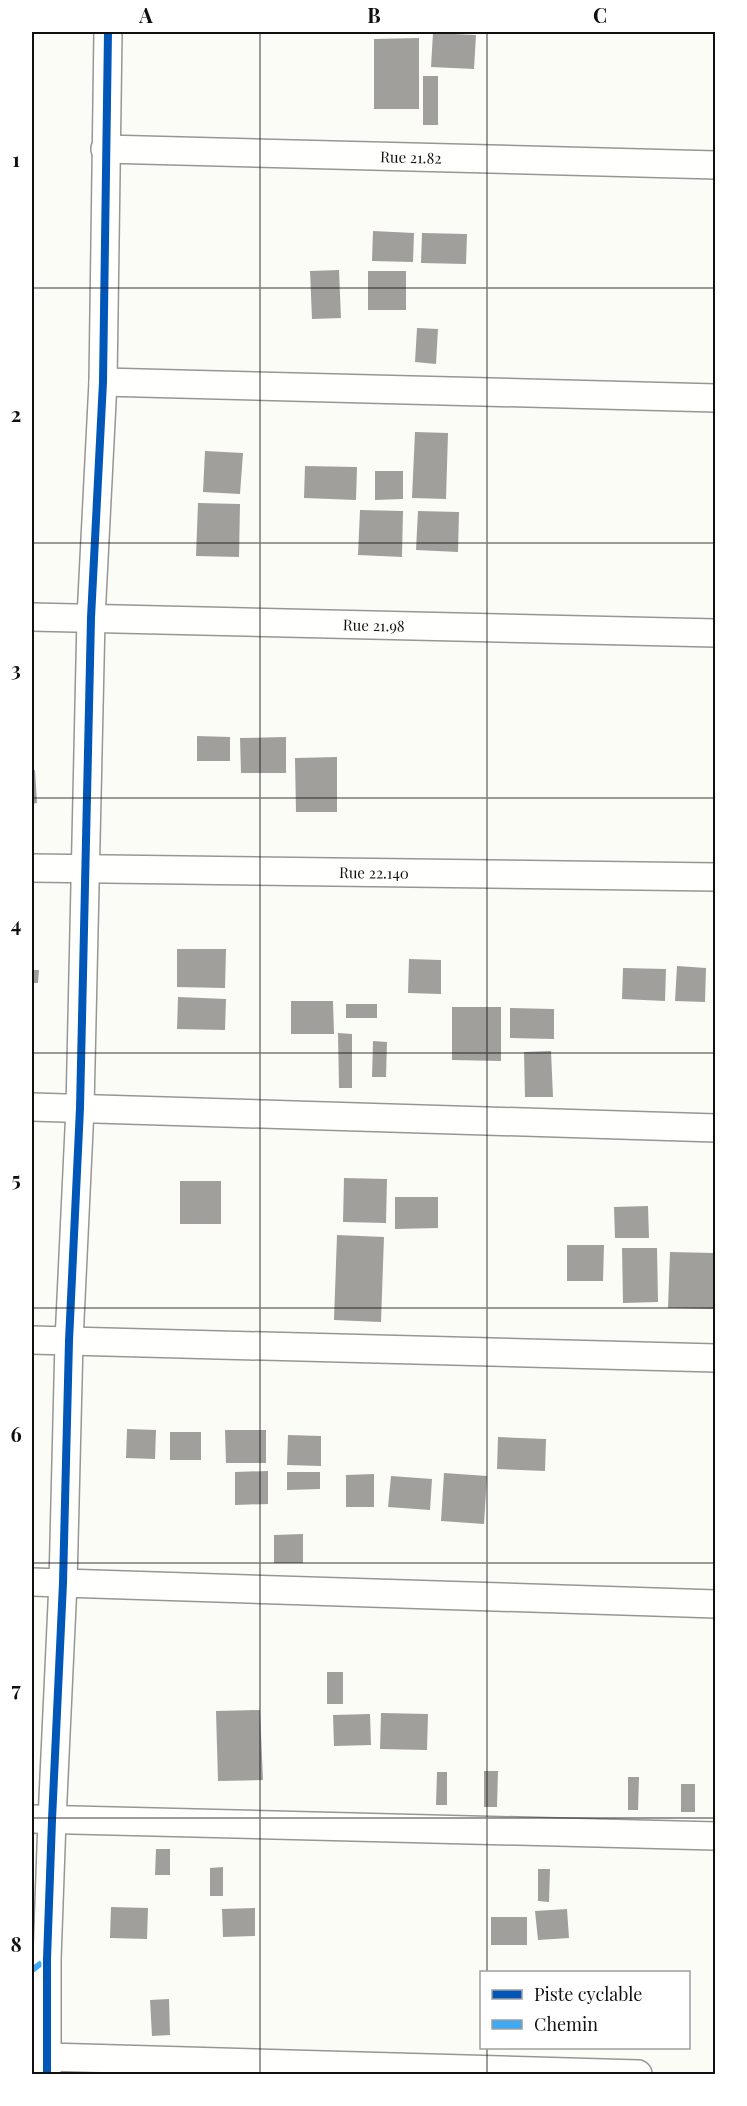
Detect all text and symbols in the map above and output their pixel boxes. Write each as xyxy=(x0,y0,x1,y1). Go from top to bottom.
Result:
text: A xyxy=(138,1,153,28)
text: B xyxy=(367,1,381,28)
text: C xyxy=(593,1,607,28)
text: 1 xyxy=(12,145,20,172)
street label: Rue 21.82 xyxy=(380,146,442,168)
text: 2 xyxy=(11,400,21,427)
street label: Rue 21.98 xyxy=(343,614,405,636)
text: 3 xyxy=(11,655,21,682)
street label: Rue 22.140 xyxy=(339,862,409,883)
text: 4 xyxy=(11,910,21,937)
text: 5 xyxy=(11,1165,21,1192)
text: 6 xyxy=(10,1420,22,1447)
text: 7 xyxy=(11,1675,21,1702)
text: 8 xyxy=(10,1930,22,1957)
legend xyxy=(480,1971,690,2049)
text: Piste cyclable xyxy=(534,1982,642,2006)
text: Chemin xyxy=(534,2012,598,2036)

